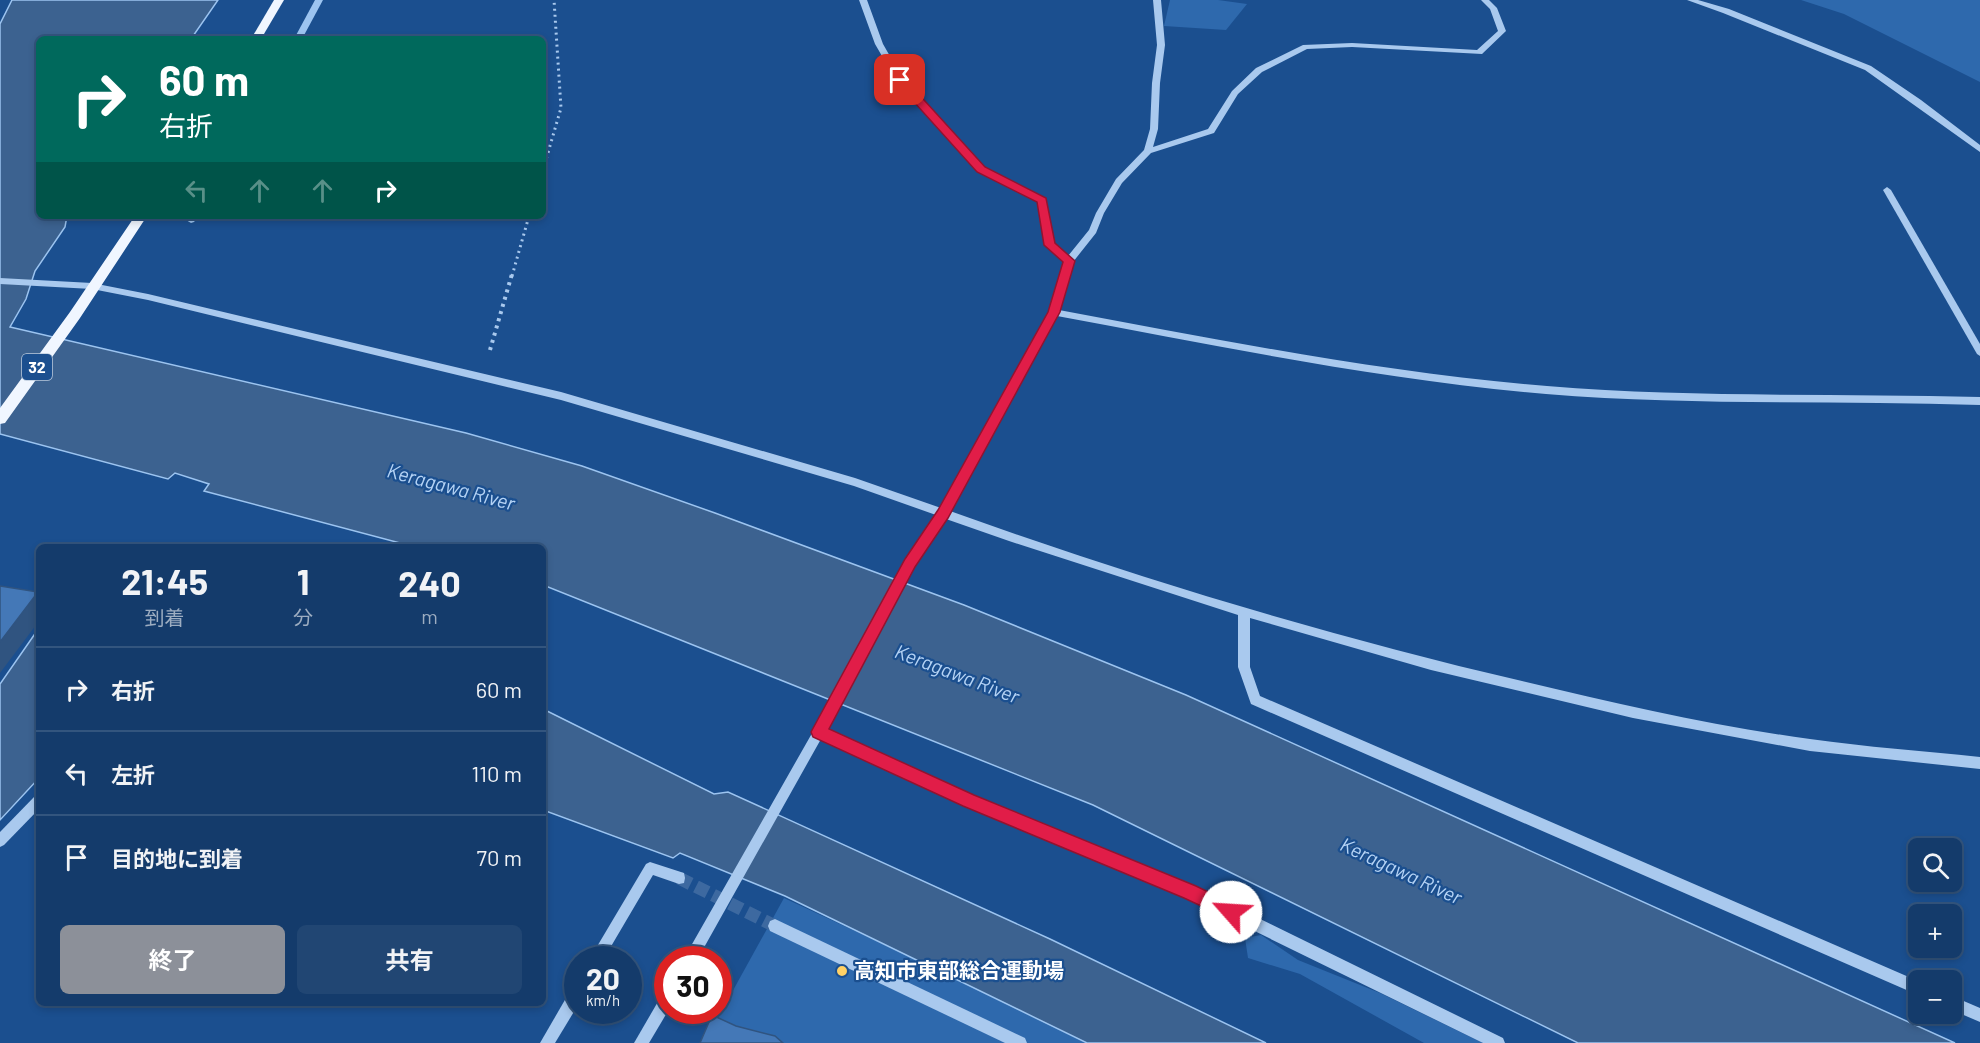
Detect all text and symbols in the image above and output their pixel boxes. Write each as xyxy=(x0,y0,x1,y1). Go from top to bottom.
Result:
text: 60 m xyxy=(159,54,249,104)
pin xyxy=(874,54,925,105)
icon: right xyxy=(60,60,138,138)
icon: arrive xyxy=(883,63,916,96)
text: 右折 xyxy=(159,109,213,141)
icon: left xyxy=(180,174,213,207)
icon: ahead xyxy=(243,174,276,207)
icon: ahead xyxy=(306,174,339,207)
icon: right xyxy=(369,174,402,207)
road number: 32 xyxy=(22,354,52,380)
water label: Keragawa River xyxy=(385,457,519,515)
text: 21:45 xyxy=(121,559,208,602)
text: 1 xyxy=(297,559,310,602)
text: 240 xyxy=(398,561,461,604)
text: m xyxy=(421,604,438,628)
text: 到着 xyxy=(145,605,185,629)
text: 分 xyxy=(293,605,313,629)
water label: Keragawa River xyxy=(892,638,1024,708)
icon: right xyxy=(60,673,93,706)
text: 60 m xyxy=(476,676,522,702)
text: 右折 xyxy=(111,677,155,703)
icon: left xyxy=(60,757,93,790)
text: 110 m xyxy=(472,760,522,786)
text: 左折 xyxy=(111,761,155,787)
water label: Keragawa River xyxy=(1337,831,1467,909)
map controls xyxy=(1908,838,1962,1024)
button: search xyxy=(1908,838,1962,892)
icon: arrive xyxy=(60,841,93,874)
text: 70 m xyxy=(477,844,522,870)
text: 目的地に到着 xyxy=(111,845,243,871)
position arrow xyxy=(1199,880,1263,944)
button: + xyxy=(1908,904,1962,958)
button: 終了 xyxy=(60,925,285,994)
button: 共有 xyxy=(297,925,522,994)
speed limit sign: 30 xyxy=(654,946,732,1024)
place label: 高知市東部総合運動場 xyxy=(854,957,1064,982)
text: 20 xyxy=(586,960,620,996)
marker: 高知市東部総合運動場 xyxy=(835,964,849,978)
button: − xyxy=(1908,970,1962,1024)
text: km/h xyxy=(586,991,620,1009)

